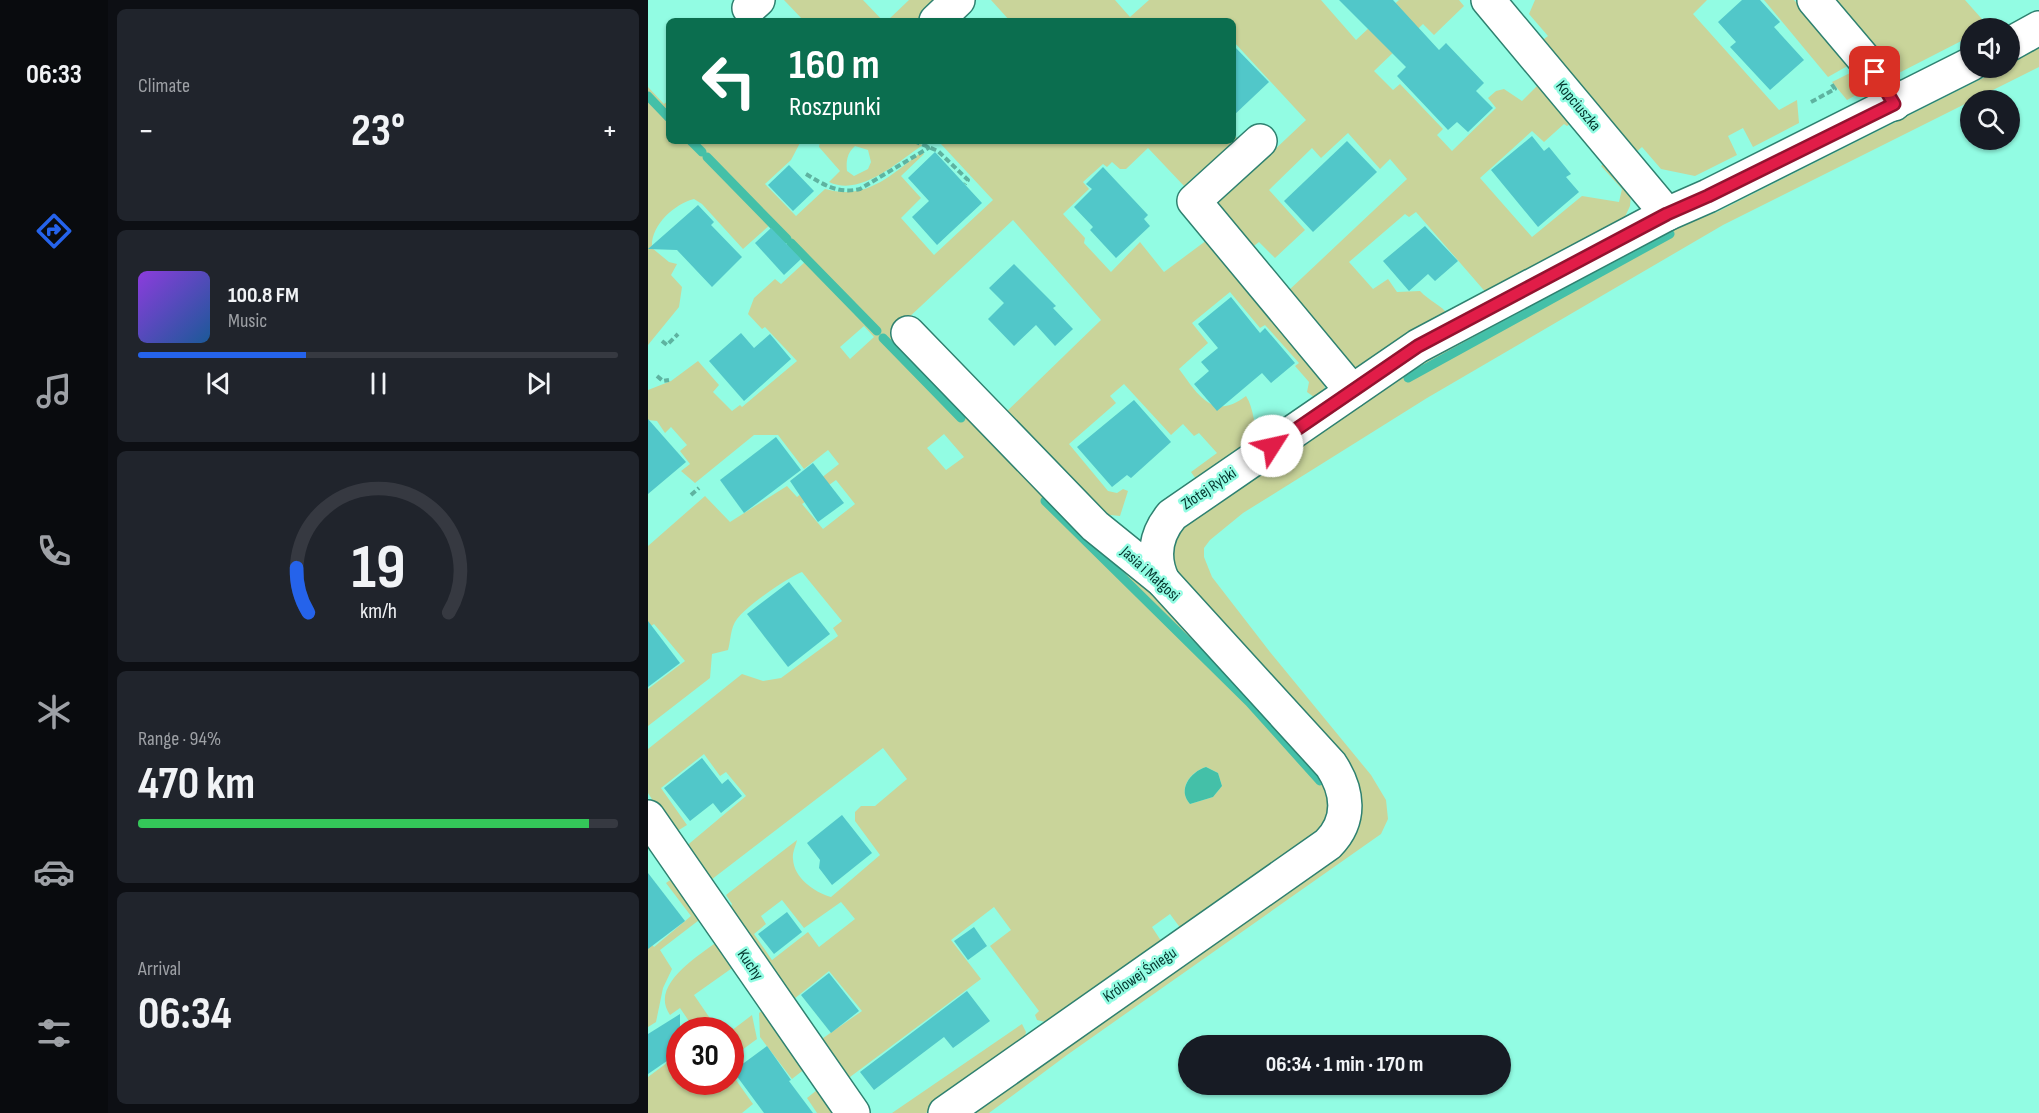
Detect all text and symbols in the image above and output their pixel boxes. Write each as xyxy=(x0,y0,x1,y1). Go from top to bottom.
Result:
map controls xyxy=(1960,18,2020,150)
button: sound xyxy=(1960,18,2020,78)
text: 160 m xyxy=(789,40,880,91)
icon: left xyxy=(690,42,768,120)
pin xyxy=(1849,46,1900,97)
icon: arrive xyxy=(1858,55,1891,88)
text: 06:33 xyxy=(26,59,82,91)
text: Climate xyxy=(138,74,190,98)
street label: Kopciuszka xyxy=(1551,77,1605,135)
button: search xyxy=(1960,90,2020,150)
text: Roszpunki xyxy=(789,91,881,123)
text: 23° xyxy=(351,104,405,159)
text: − xyxy=(138,111,154,151)
text: + xyxy=(602,111,618,151)
icon: directions xyxy=(33,210,75,252)
text: 100.8 FM xyxy=(228,282,299,309)
text: Music xyxy=(228,309,267,333)
icon: previous xyxy=(202,367,235,400)
icon: pause xyxy=(362,367,395,400)
icon: next xyxy=(522,367,555,400)
icon: music xyxy=(33,370,75,412)
position arrow xyxy=(1240,414,1304,478)
street label: Złotej Rybki xyxy=(1178,464,1240,514)
icon: phone xyxy=(33,530,75,572)
text: 19 xyxy=(351,532,405,607)
street label: Jasia i Małgosi xyxy=(1116,542,1183,605)
text: km/h xyxy=(359,600,397,625)
icon: climate xyxy=(33,691,75,733)
text: Range · 94% xyxy=(138,727,221,751)
text: 470 km xyxy=(138,757,255,812)
icon: car xyxy=(33,851,75,893)
street label: Królowej Śniegu xyxy=(1100,943,1180,1007)
street label: Kuchy xyxy=(733,946,767,984)
text: Arrival xyxy=(138,957,181,981)
text: 06:34 xyxy=(138,987,232,1042)
icon: filters xyxy=(33,1012,75,1054)
speed limit sign: 30 xyxy=(666,1017,744,1095)
text: 06:34 · 1 min · 170 m xyxy=(1266,1051,1423,1078)

